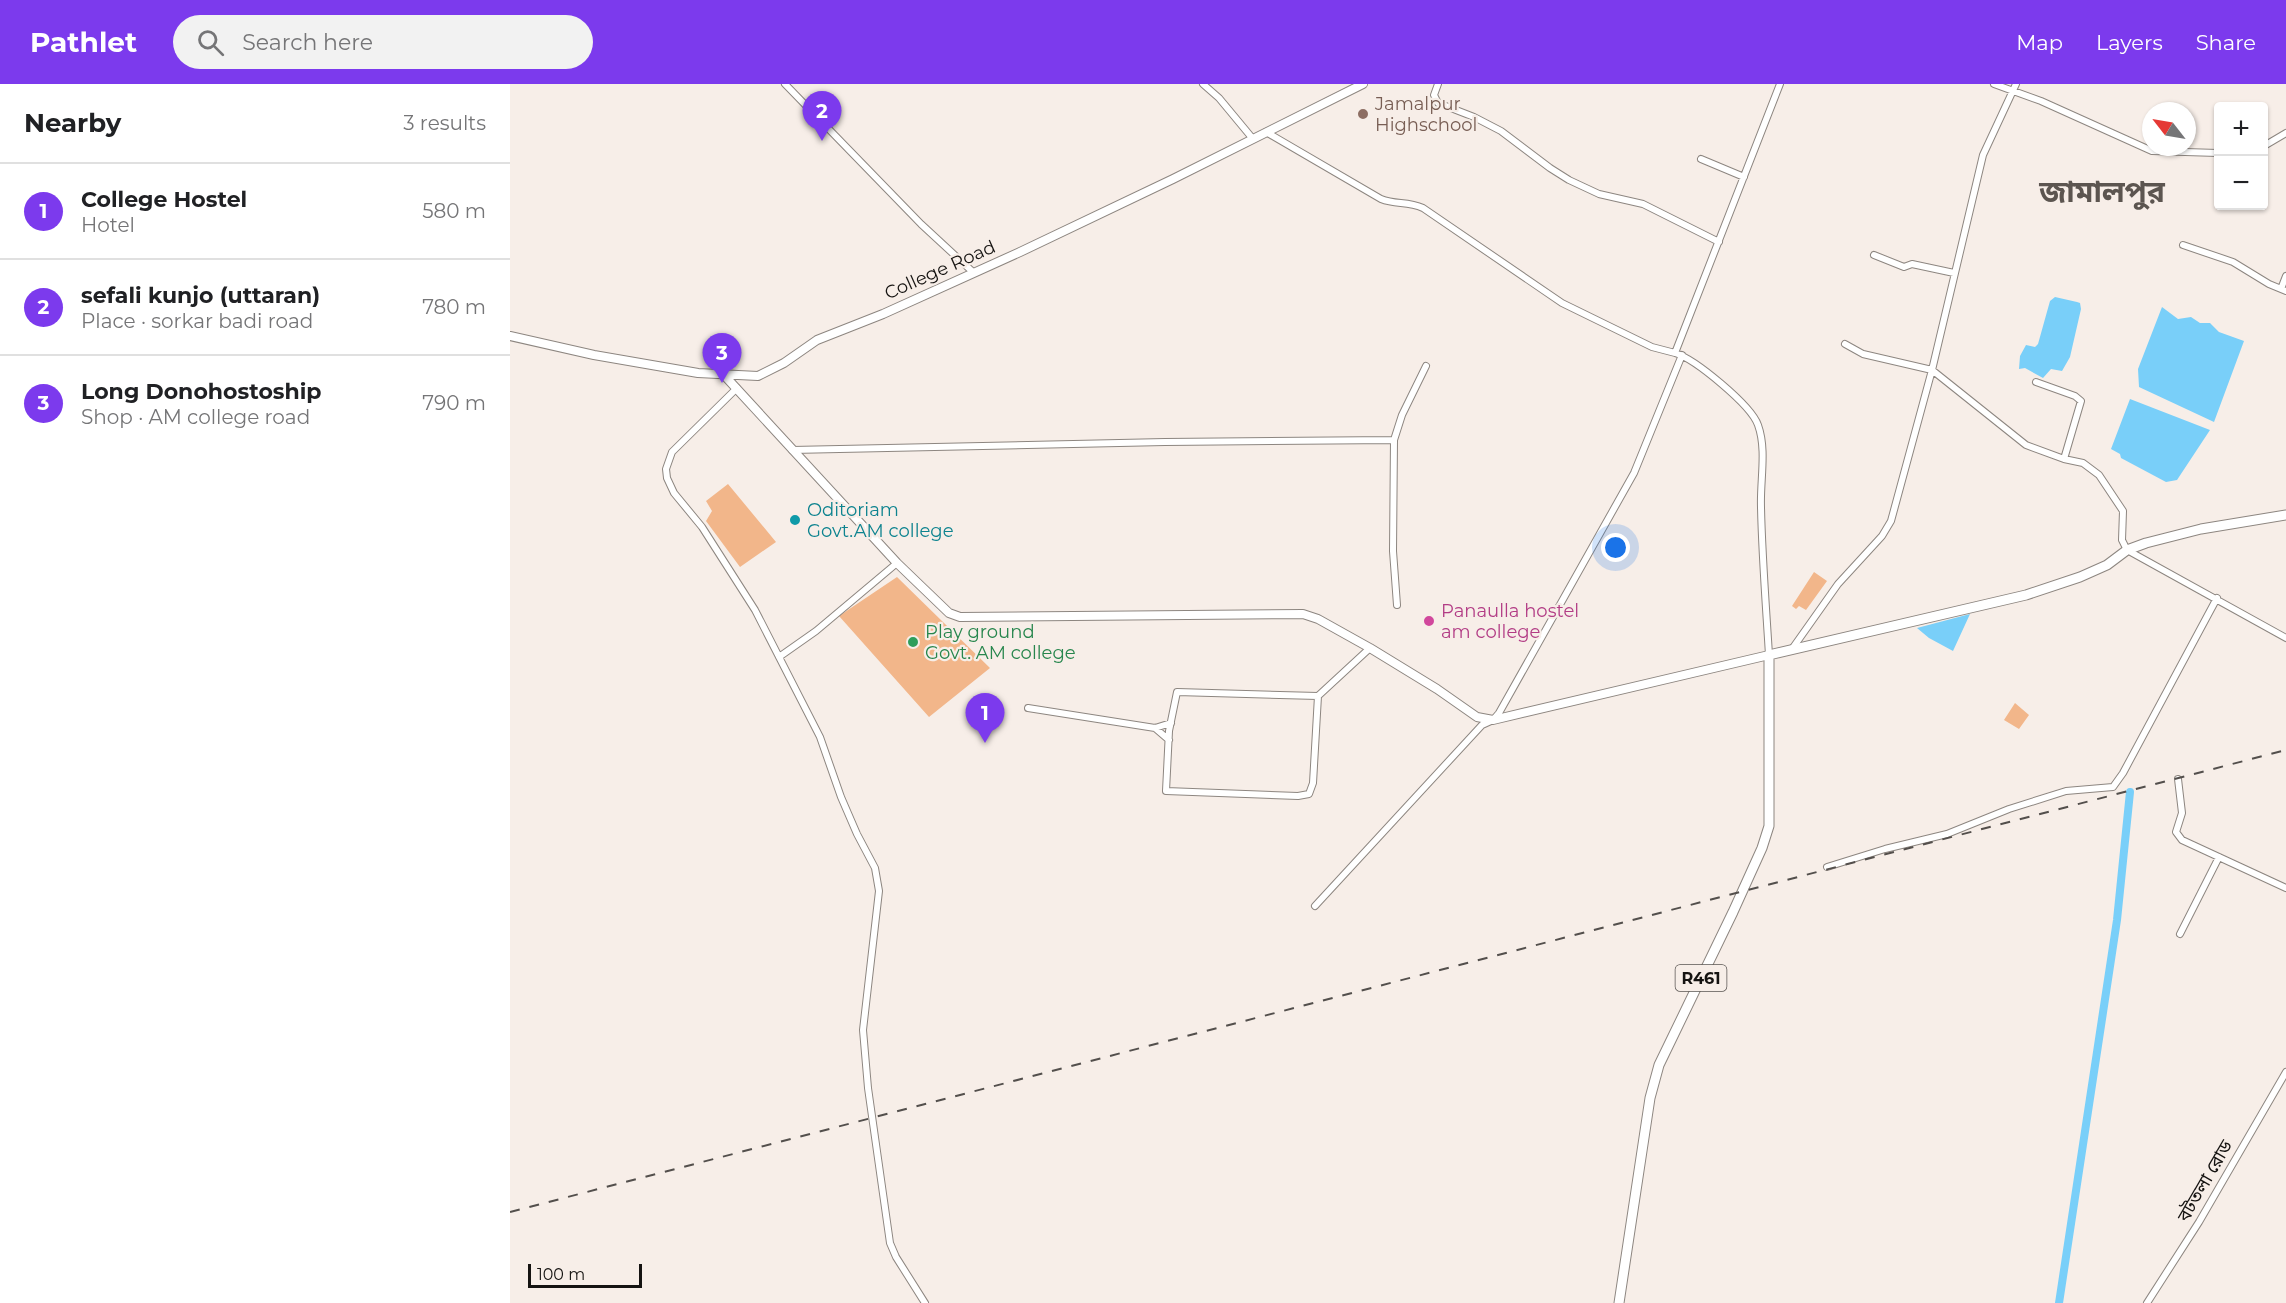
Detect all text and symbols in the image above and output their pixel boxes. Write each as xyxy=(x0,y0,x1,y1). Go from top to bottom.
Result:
search box xyxy=(173,15,593,69)
text: Pathlet xyxy=(30,25,137,59)
icon: search xyxy=(194,26,227,59)
text: Search here xyxy=(242,29,373,56)
text: Map xyxy=(2016,30,2063,55)
text: Layers xyxy=(2096,30,2163,55)
text: Share xyxy=(2196,30,2256,55)
pin: 2 xyxy=(802,92,842,141)
place label: Jamalpur Highschool xyxy=(1374,93,1477,136)
north arrow xyxy=(2142,102,2196,156)
map controls xyxy=(2214,102,2268,210)
button: + xyxy=(2214,102,2268,156)
text: Nearby xyxy=(24,107,121,139)
marker: Jamalpur Highschool xyxy=(1356,107,1370,121)
text: 3 results xyxy=(403,111,486,135)
button: − xyxy=(2214,156,2268,210)
district label: জামালপুর xyxy=(2038,173,2166,210)
text: College Hostel xyxy=(81,186,247,213)
text: 1 xyxy=(40,199,47,223)
text: 580 m xyxy=(422,199,486,223)
text: Hotel xyxy=(81,213,135,237)
street label: College Road xyxy=(881,236,999,304)
text: sefali kunjo (uttaran) xyxy=(81,282,320,309)
text: 2 xyxy=(38,295,49,319)
text: 780 m xyxy=(422,295,486,319)
text: Place · sorkar badi road xyxy=(81,309,313,333)
pin: 3 xyxy=(702,334,742,383)
text: Long Donohostoship xyxy=(81,378,322,405)
text: 3 xyxy=(38,391,49,415)
text: 790 m xyxy=(422,391,486,415)
text: Shop · AM college road xyxy=(81,405,310,429)
place label: Oditoriam Govt.AM college xyxy=(807,499,954,542)
marker: Oditoriam Govt.AM college xyxy=(788,513,802,527)
your location xyxy=(1601,533,1630,562)
place label: Panaulla hostel am college xyxy=(1441,600,1579,643)
marker: Panaulla hostel am college xyxy=(1422,614,1436,628)
place label: Play ground Govt. AM college xyxy=(925,621,1076,664)
marker: Play ground Govt. AM college xyxy=(906,635,920,649)
pin: 1 xyxy=(966,694,1004,743)
road number: R461 xyxy=(1676,965,1726,991)
street label: বটতলা রোড xyxy=(2172,1136,2237,1227)
scale bar xyxy=(528,1261,642,1288)
text: 100 m xyxy=(537,1265,585,1284)

